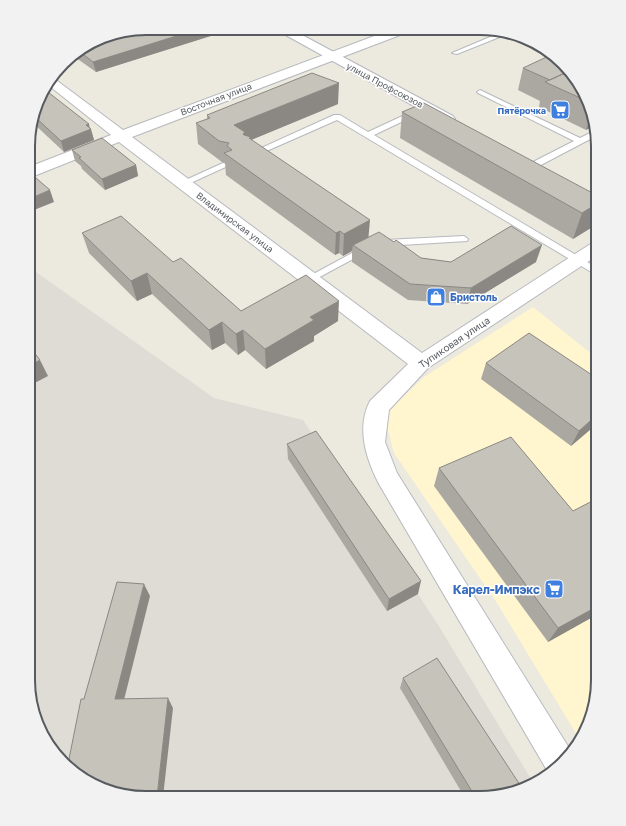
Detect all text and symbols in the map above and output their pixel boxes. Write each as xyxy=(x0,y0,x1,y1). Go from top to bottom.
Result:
street label: улица Профсоюзов xyxy=(345,60,425,110)
street label: Восточная улица xyxy=(179,80,253,118)
supermarket icon: Пятёрочка xyxy=(549,99,571,121)
place label: Пятёрочка xyxy=(498,105,546,116)
street label: Владимирская улица xyxy=(194,189,276,255)
shop icon: Бристоль xyxy=(425,286,447,308)
place label: Бристоль xyxy=(450,291,498,303)
street label: Тупиковая улица xyxy=(416,314,492,370)
supermarket icon: Карел-Импэкс xyxy=(543,578,565,600)
place label: Карел-Импэкс xyxy=(453,582,540,597)

